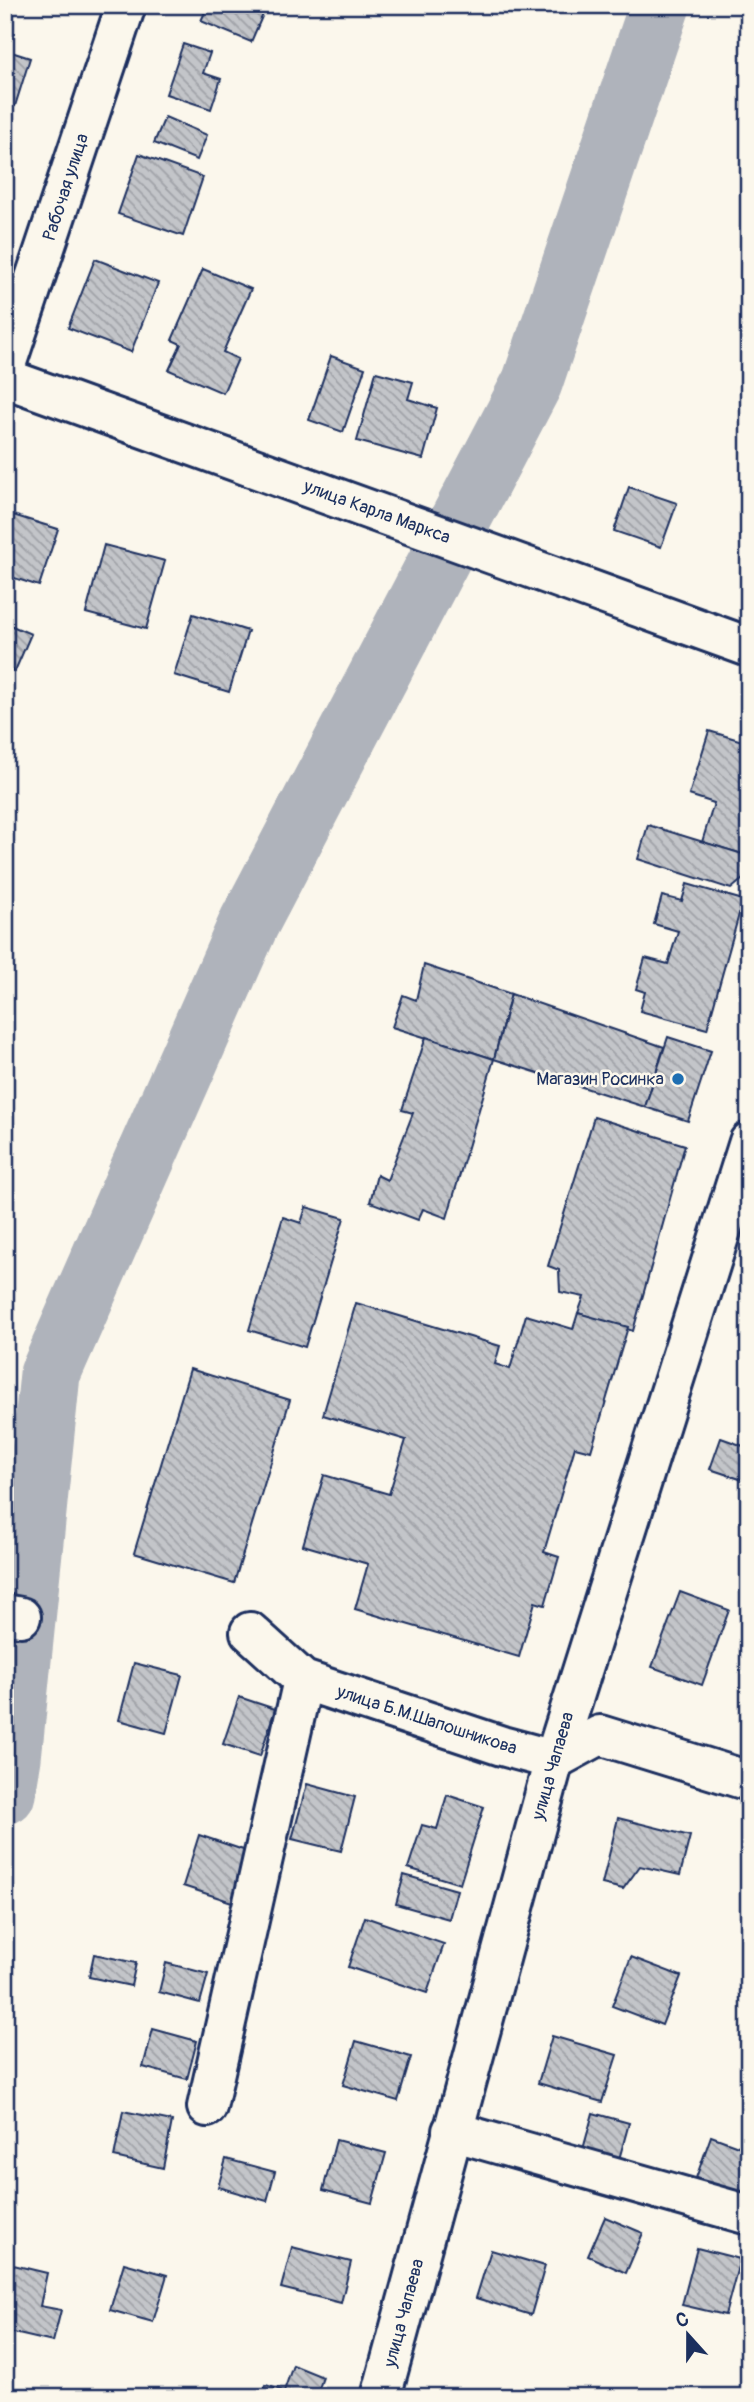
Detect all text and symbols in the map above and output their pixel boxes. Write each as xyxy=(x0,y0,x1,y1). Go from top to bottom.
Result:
street label: Рабочая улица xyxy=(38,130,94,244)
street label: улица Карла Маркса xyxy=(300,474,453,549)
place label: Магазин Росинка xyxy=(536,1068,664,1091)
marker: Магазин Росинка xyxy=(670,1071,686,1087)
street label: улица Б.М.Шапошникова xyxy=(333,1680,520,1760)
street label: улица Чапаева xyxy=(526,1709,579,1824)
street label: улица Чапаева xyxy=(378,2256,430,2371)
north arrow xyxy=(652,2300,722,2370)
text: С xyxy=(672,2307,692,2333)

